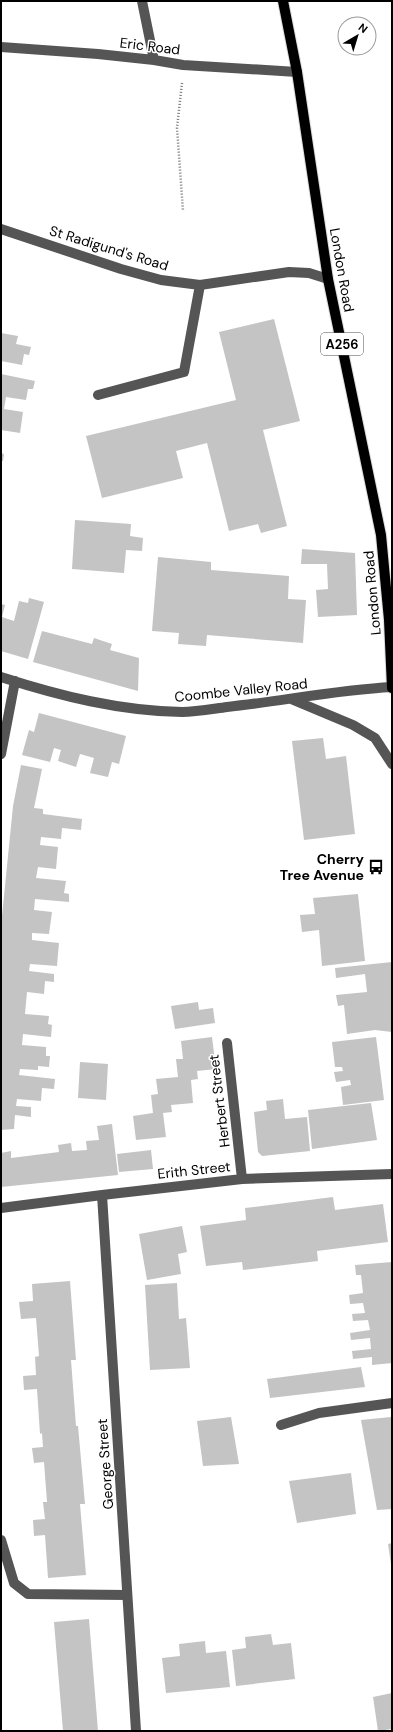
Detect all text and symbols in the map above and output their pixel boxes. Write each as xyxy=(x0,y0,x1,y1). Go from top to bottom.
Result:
north arrow xyxy=(337,16,377,56)
text: N xyxy=(356,20,371,36)
street label: Eric Road xyxy=(119,33,181,59)
street label: St Radigund's Road xyxy=(47,221,171,275)
street label: London Road xyxy=(326,227,358,313)
road number: A256 xyxy=(321,333,363,355)
street label: London Road xyxy=(359,550,385,636)
street label: Coombe Valley Road xyxy=(174,674,308,706)
place label: Cherry Tree Avenue xyxy=(280,850,365,884)
bus stop icon: Cherry Tree Avenue xyxy=(367,858,385,876)
street label: Herbert Street xyxy=(204,1054,234,1148)
street label: Erith Street xyxy=(157,1157,231,1183)
street label: George Street xyxy=(93,1418,117,1510)

